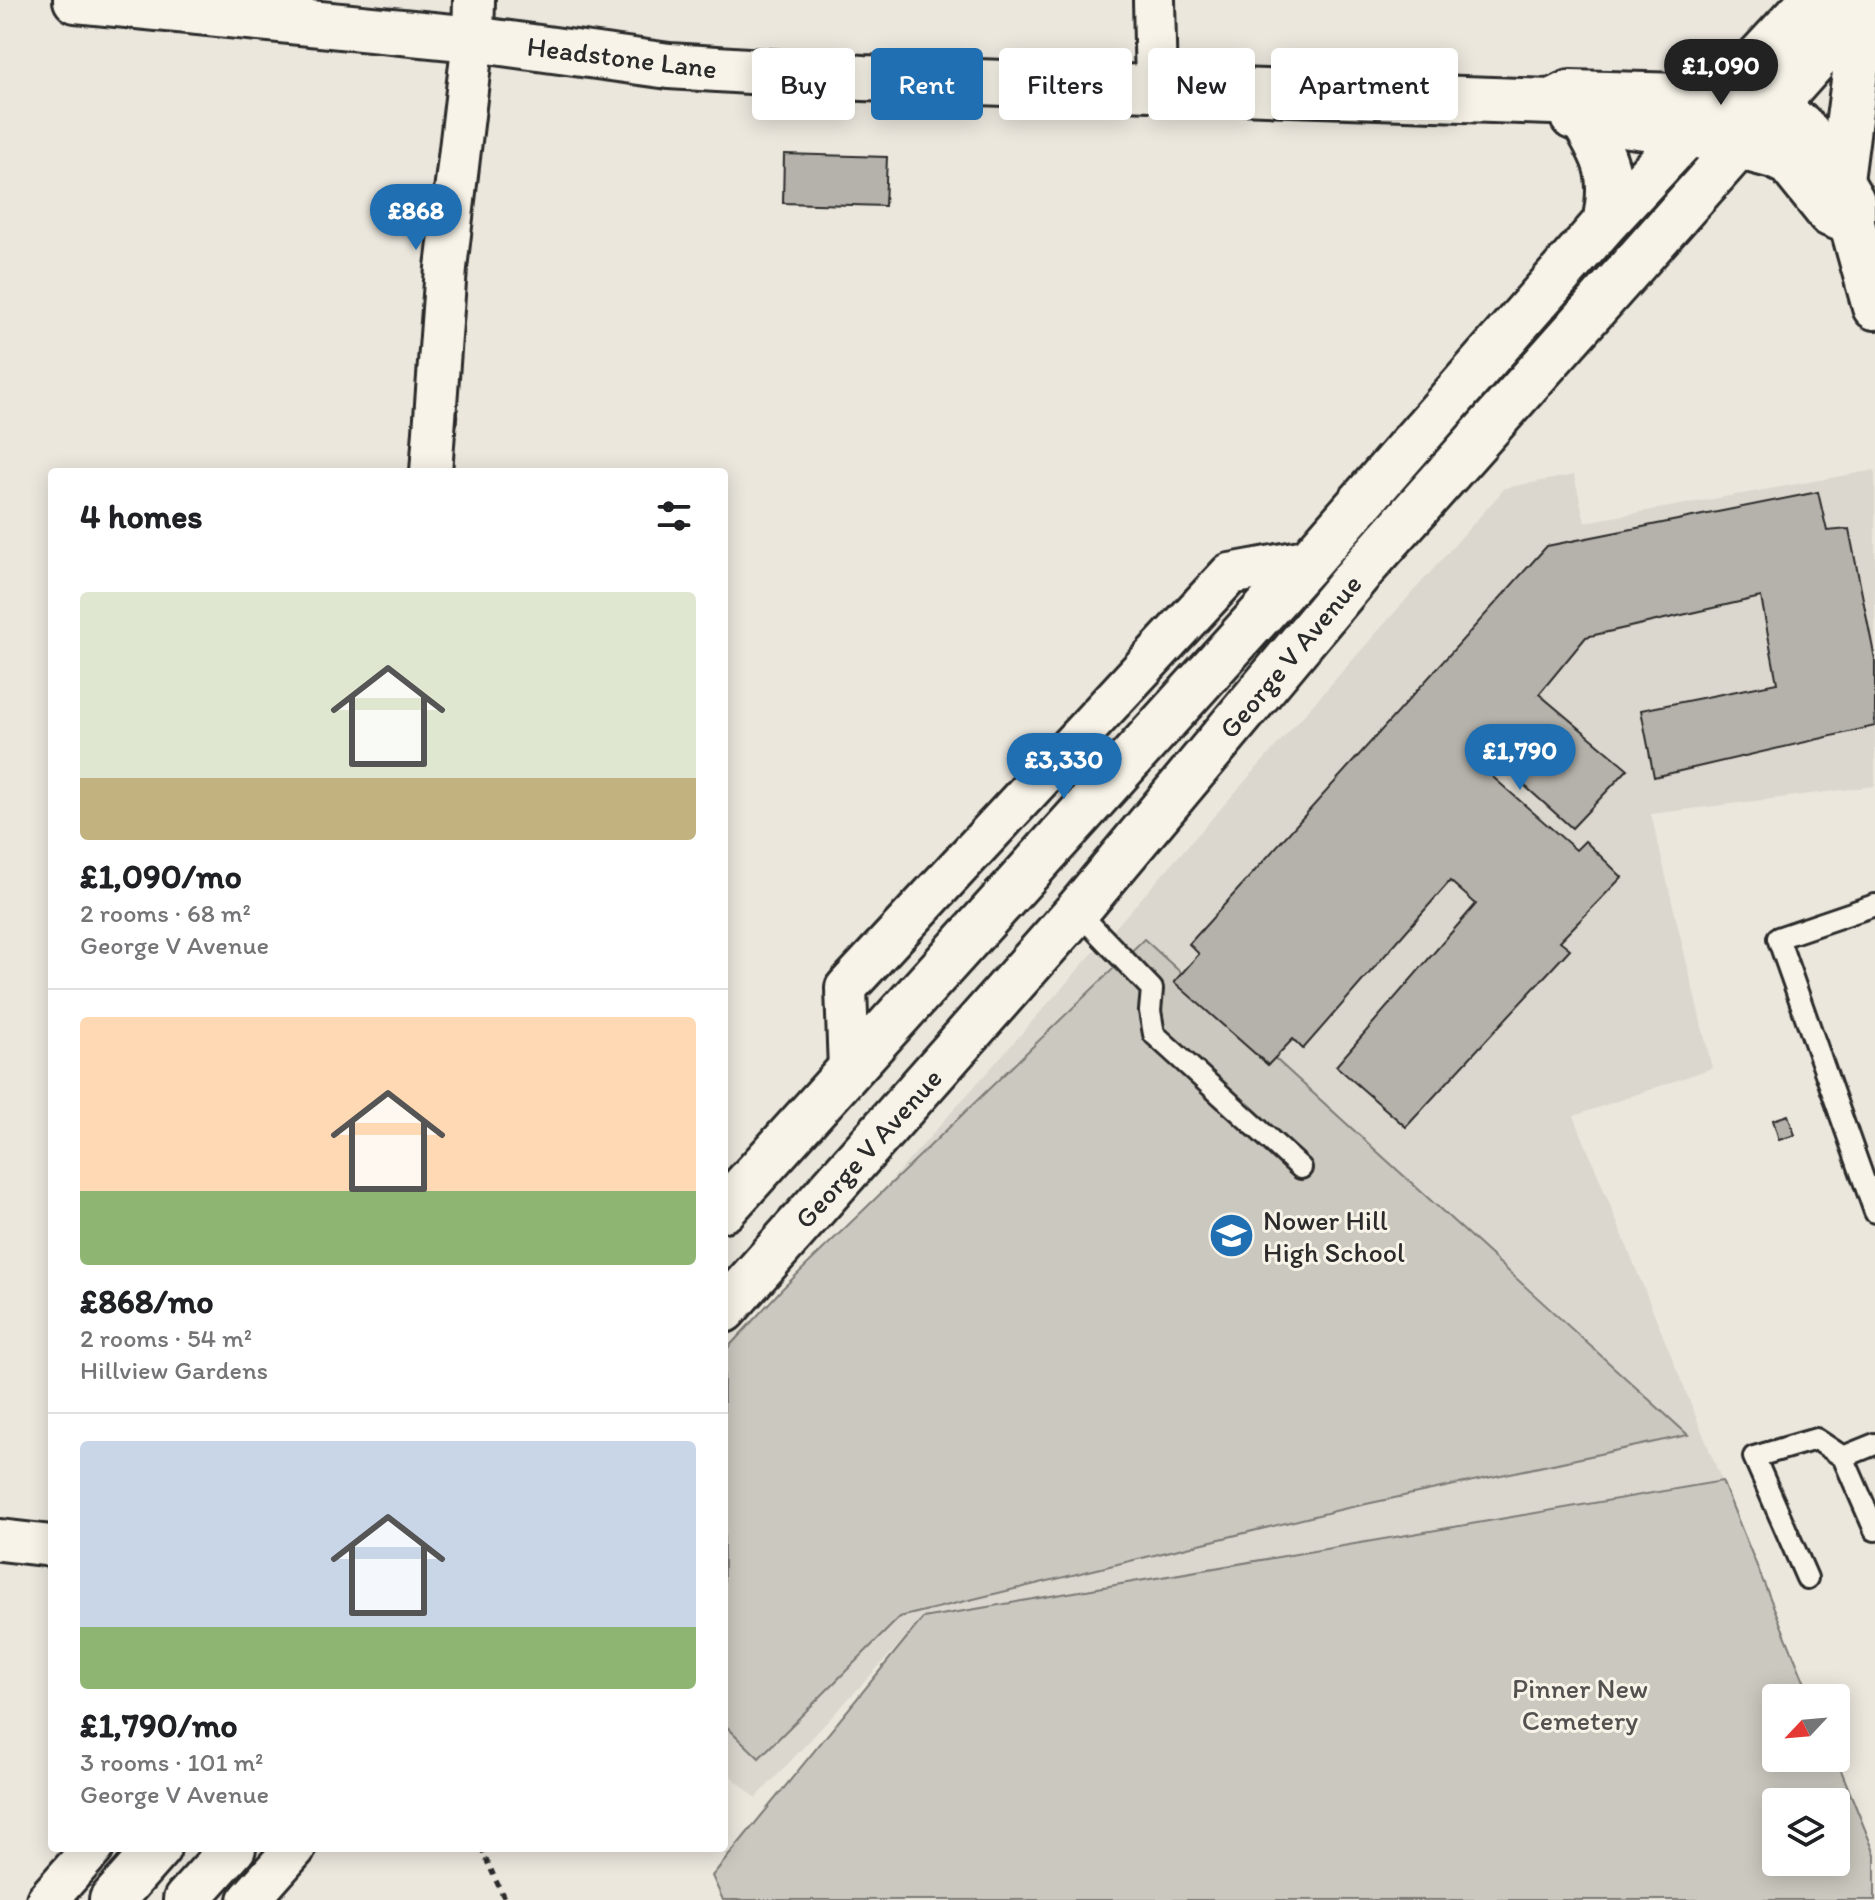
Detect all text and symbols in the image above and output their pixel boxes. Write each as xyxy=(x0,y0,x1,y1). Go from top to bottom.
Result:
street label: Headstone Lane xyxy=(525,28,719,86)
pin: £1,090 xyxy=(1656,39,1786,107)
chip: Buy xyxy=(752,48,855,120)
chip: Rent xyxy=(871,48,983,120)
chip: Filters xyxy=(999,48,1132,120)
chip: New xyxy=(1148,48,1255,120)
chip: Apartment xyxy=(1271,48,1458,120)
text: £1,090 xyxy=(1682,49,1760,81)
pin: £868 xyxy=(369,184,463,252)
text: £868 xyxy=(388,194,444,226)
icon: filters xyxy=(652,494,696,538)
text: 4 homes xyxy=(80,496,203,537)
street label: George V Avenue xyxy=(1212,567,1368,745)
icon: home xyxy=(316,644,460,788)
pin: £1,790 xyxy=(1455,724,1585,792)
pin: £3,330 xyxy=(999,733,1129,801)
text: £1,790 xyxy=(1483,734,1557,766)
text: £3,330 xyxy=(1025,743,1103,775)
text: £1,090/mo xyxy=(80,856,242,897)
text: 2 rooms · 68 m² xyxy=(80,897,251,929)
text: George V Avenue xyxy=(80,929,269,961)
street label: George V Avenue xyxy=(787,1061,949,1235)
icon: home xyxy=(316,1069,460,1213)
place label: Nower Hill High School xyxy=(1263,1203,1405,1269)
school or university icon: Nower Hill High School xyxy=(1208,1212,1256,1260)
text: £868/mo xyxy=(80,1281,214,1322)
text: 2 rooms · 54 m² xyxy=(80,1322,252,1354)
text: Hillview Gardens xyxy=(80,1354,268,1386)
icon: home xyxy=(316,1493,460,1637)
park label: Pinner New Cemetery xyxy=(1512,1671,1648,1737)
north arrow xyxy=(1762,1684,1850,1772)
map controls xyxy=(1762,1684,1850,1876)
text: £1,790/mo xyxy=(80,1705,238,1746)
text: 3 rooms · 101 m² xyxy=(80,1746,263,1778)
text: George V Avenue xyxy=(80,1778,269,1810)
button: layers xyxy=(1762,1788,1850,1876)

